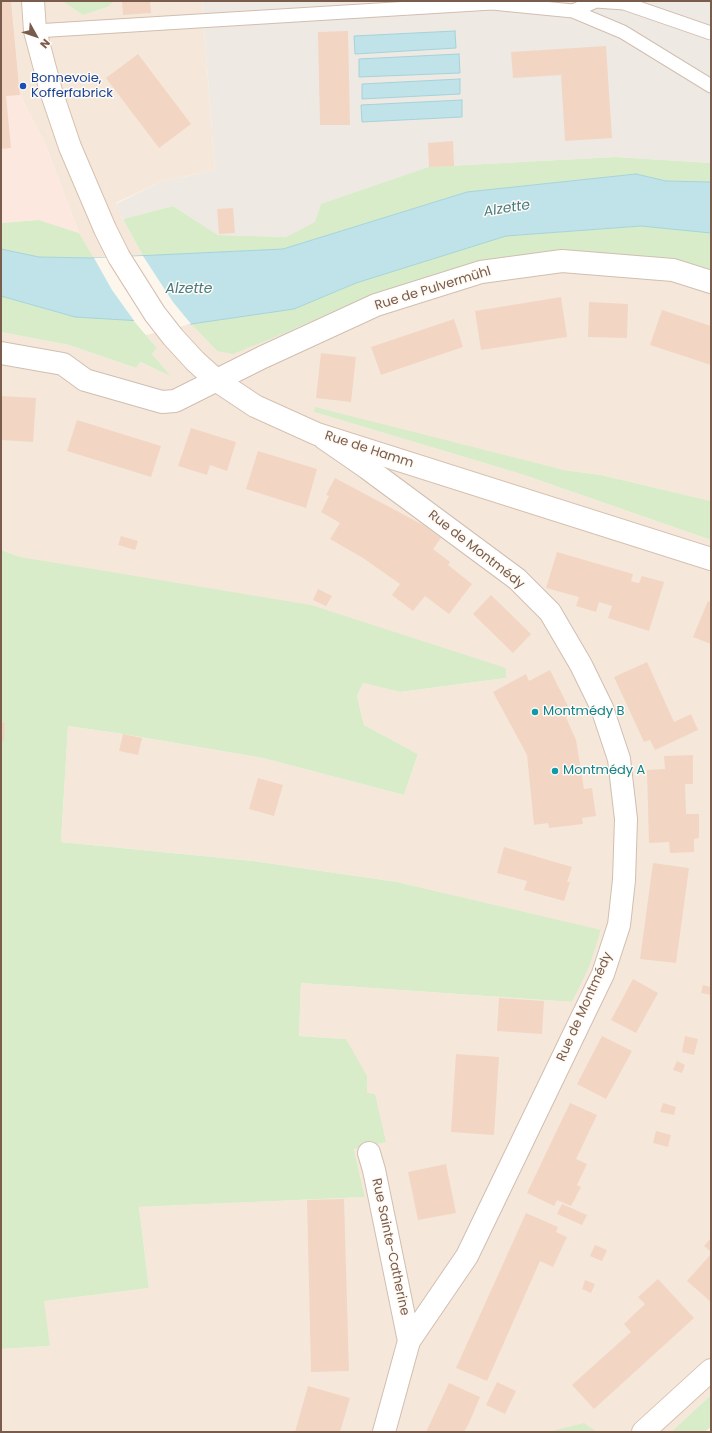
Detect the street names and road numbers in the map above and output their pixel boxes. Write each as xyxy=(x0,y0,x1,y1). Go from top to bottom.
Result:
street label: Rue de Pulvermühl xyxy=(373,264,493,314)
street label: Rue de Hamm xyxy=(323,428,415,472)
street label: Rue de Montmédy xyxy=(425,507,527,593)
street label: Rue de Montmédy xyxy=(554,950,616,1064)
street label: Rue Sainte-Catherine xyxy=(368,1177,412,1317)

